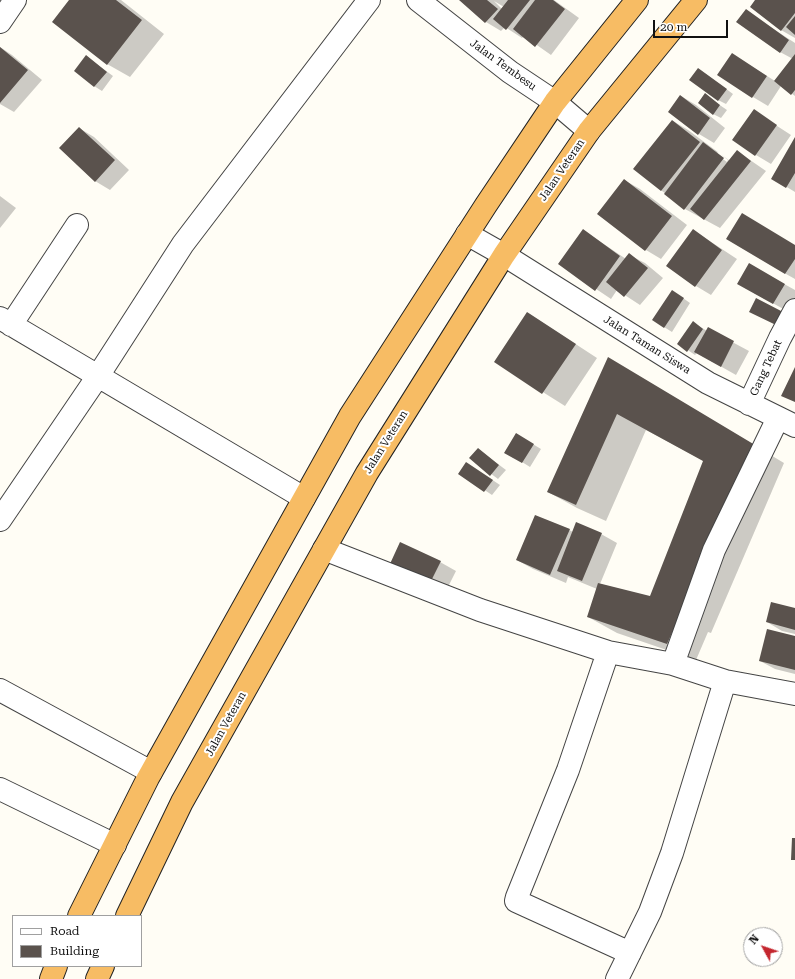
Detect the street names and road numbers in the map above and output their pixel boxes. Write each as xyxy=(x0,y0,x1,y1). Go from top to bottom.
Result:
street label: Jalan Tembesu xyxy=(467,36,539,94)
street label: Jalan Veteran xyxy=(536,137,588,203)
street label: Jalan Taman Siswa xyxy=(601,313,693,377)
street label: Gang Tebat xyxy=(747,338,785,398)
street label: Jalan Veteran xyxy=(361,408,411,476)
street label: Jalan Veteran xyxy=(203,689,249,759)

